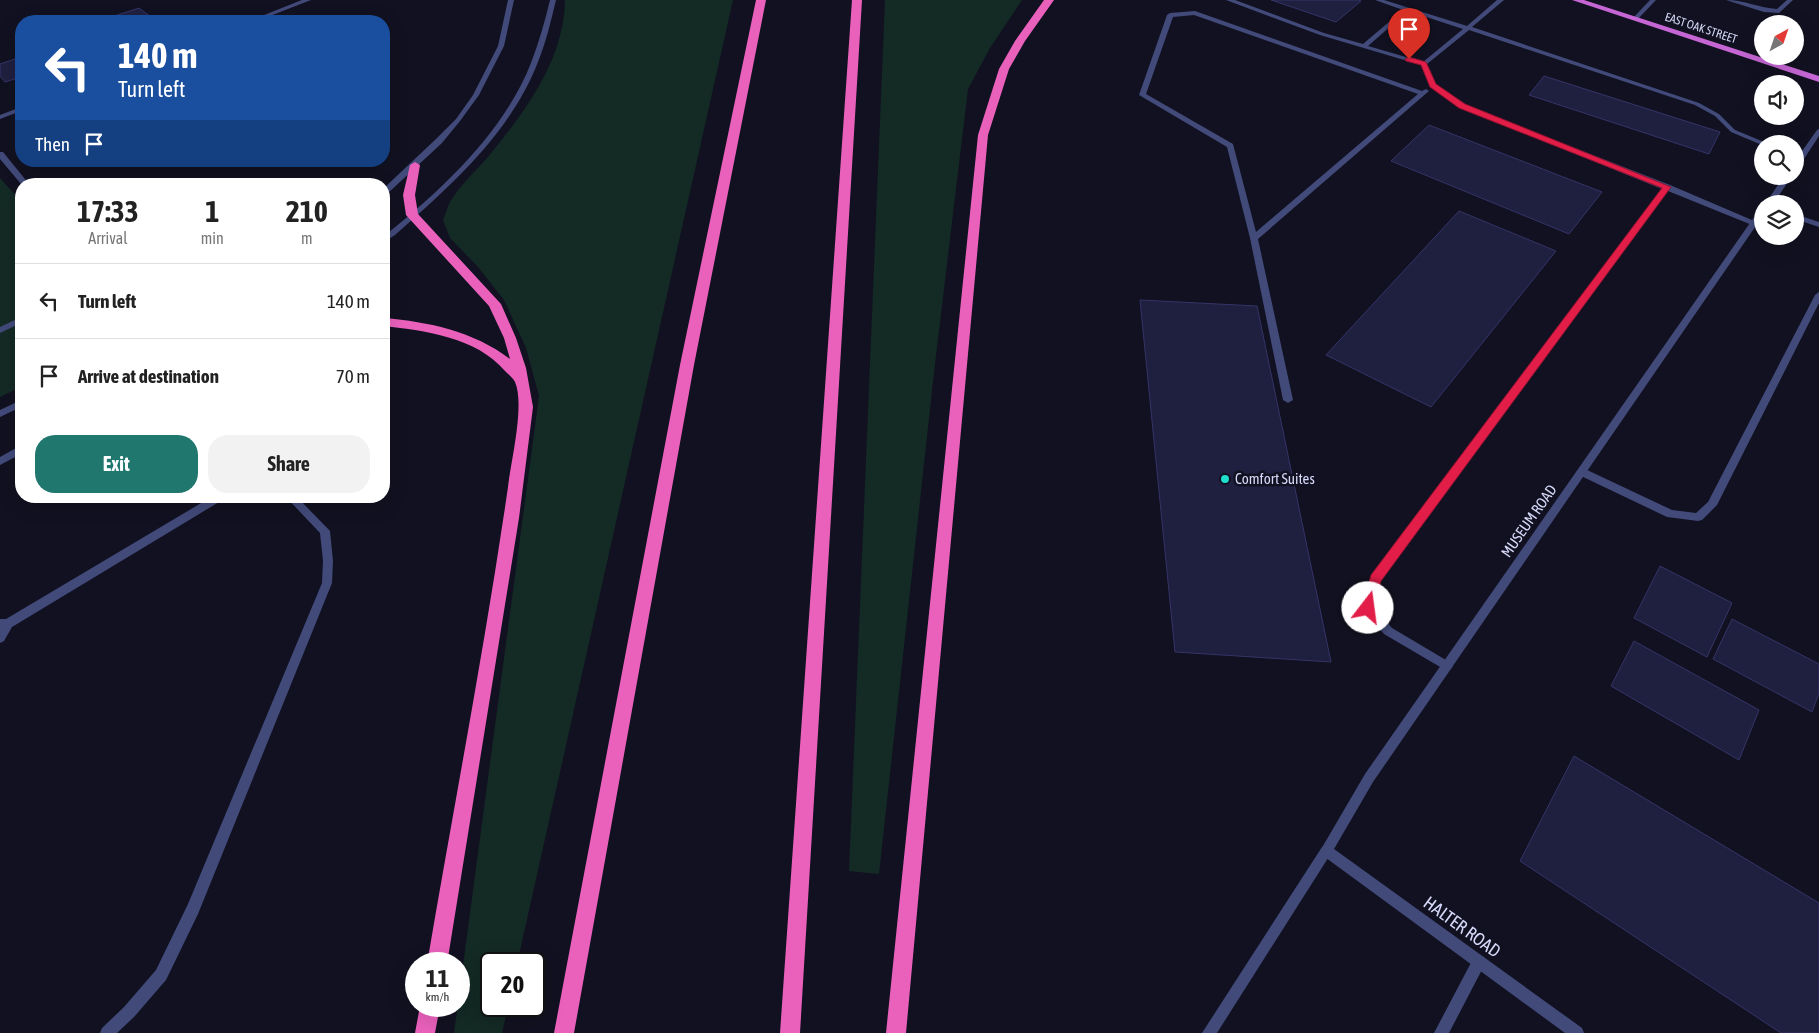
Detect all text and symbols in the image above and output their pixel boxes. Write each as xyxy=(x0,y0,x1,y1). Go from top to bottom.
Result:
pin xyxy=(1388,8,1430,59)
street label: EAST OAK STREET xyxy=(1663,10,1740,46)
icon: arrive xyxy=(1395,15,1423,43)
north arrow xyxy=(1754,15,1804,65)
map controls xyxy=(1754,15,1804,245)
icon: left xyxy=(35,35,100,100)
text: 140 m xyxy=(118,35,197,75)
button: sound xyxy=(1754,75,1804,125)
text: Turn left xyxy=(118,76,185,102)
icon: arrive xyxy=(80,130,108,158)
text: Then xyxy=(35,133,70,155)
button: search xyxy=(1754,135,1804,185)
text: 17:33 xyxy=(77,194,139,228)
text: 1 xyxy=(205,194,219,228)
text: 210 xyxy=(286,194,328,228)
button: layers xyxy=(1754,195,1804,245)
text: Arrival xyxy=(88,229,127,247)
text: min xyxy=(201,229,224,247)
text: m xyxy=(301,229,313,247)
icon: left xyxy=(35,287,63,315)
text: Turn left xyxy=(78,290,136,312)
text: 140 m xyxy=(327,290,370,312)
icon: arrive xyxy=(35,362,63,390)
text: Arrive at destination xyxy=(78,365,219,387)
text: 70 m xyxy=(336,365,370,387)
button: Exit xyxy=(35,435,198,493)
button: Share xyxy=(208,435,370,493)
place label: Comfort Suites xyxy=(1235,470,1315,487)
marker: Comfort Suites xyxy=(1219,473,1231,485)
street label: MUSEUM ROAD xyxy=(1497,481,1560,560)
position arrow xyxy=(1341,581,1393,633)
street label: HALTER ROAD xyxy=(1420,892,1505,962)
speed limit sign: 20 xyxy=(480,952,545,1017)
text: 11 xyxy=(426,964,449,992)
text: km/h xyxy=(426,990,449,1004)

